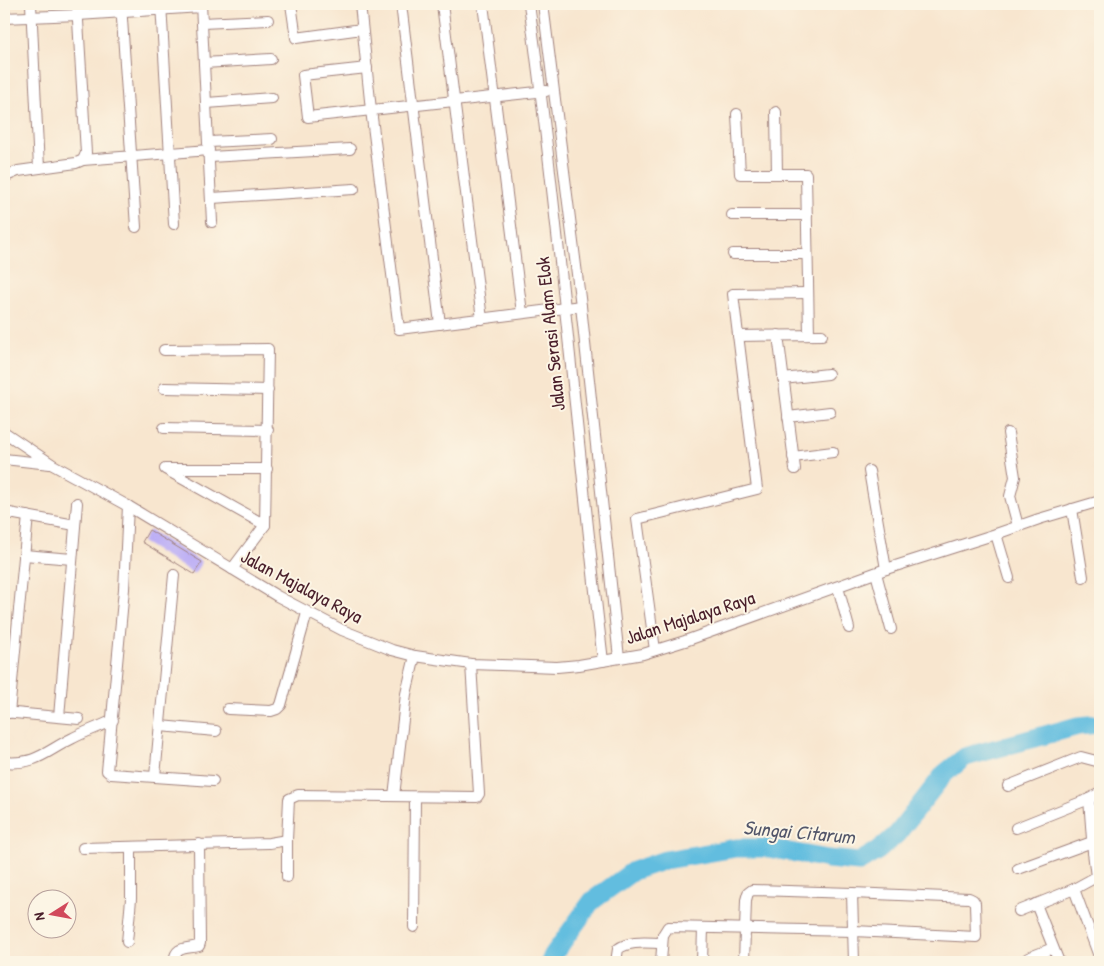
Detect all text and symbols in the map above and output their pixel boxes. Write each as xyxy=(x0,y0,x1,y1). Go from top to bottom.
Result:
street label: Jalan Serasi Alam Elok xyxy=(529,255,571,412)
street label: Jalan Majalaya Raya xyxy=(237,543,368,629)
street label: Jalan Majalaya Raya xyxy=(622,584,759,650)
water label: Sungai Citarum xyxy=(742,813,857,851)
north arrow xyxy=(28,888,78,938)
text: N xyxy=(29,911,49,922)

